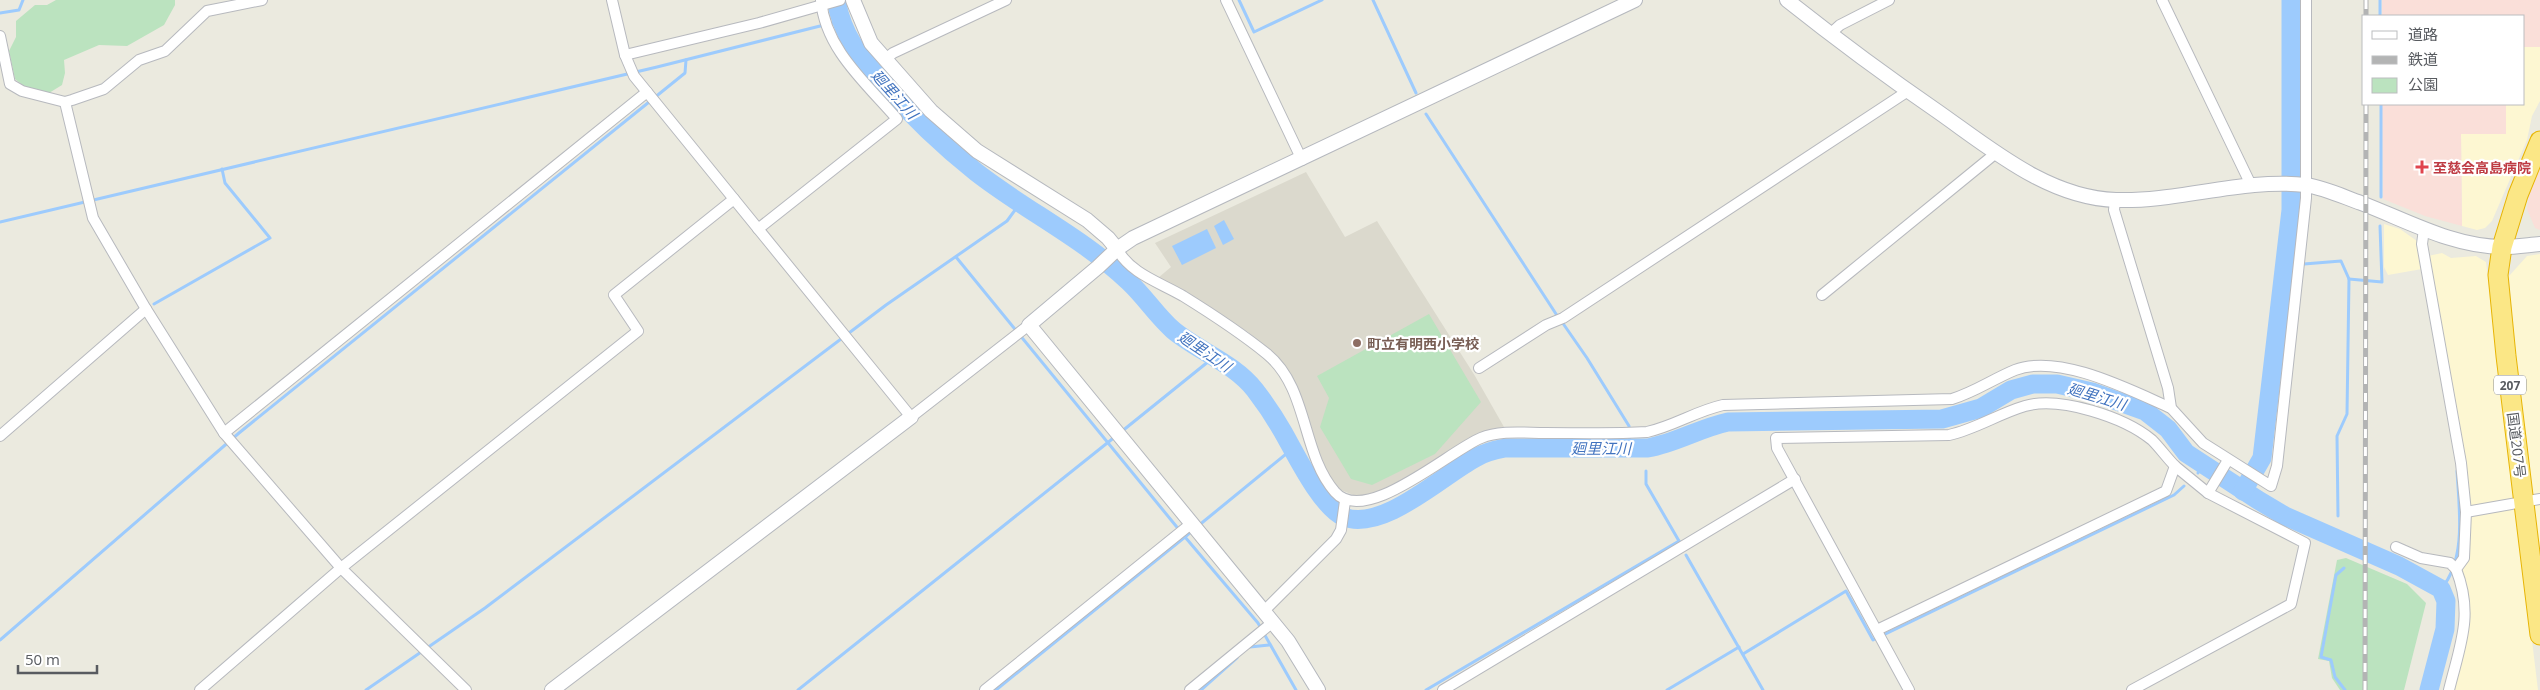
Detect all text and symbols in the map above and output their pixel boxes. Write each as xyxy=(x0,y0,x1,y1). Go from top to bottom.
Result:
legend xyxy=(2362,15,2525,105)
text: 道路 xyxy=(2408,24,2438,44)
text: 鉄道 xyxy=(2408,49,2438,69)
water label: 廻里江川 xyxy=(867,65,924,124)
text: 公園 xyxy=(2408,74,2438,94)
place label: 至慈会高島病院 xyxy=(2433,158,2531,177)
marker: 至慈会高島病院 xyxy=(2415,160,2429,174)
water label: 廻里江川 xyxy=(1175,326,1237,377)
place label: 町立有明西小学校 xyxy=(1367,334,1479,353)
marker: 町立有明西小学校 xyxy=(1351,337,1363,349)
road number: 207 xyxy=(2494,376,2526,394)
water label: 廻里江川 xyxy=(2065,378,2131,415)
street label: 国道207号 xyxy=(2504,411,2530,479)
water label: 廻里江川 xyxy=(1571,438,1633,458)
scale bar xyxy=(18,642,96,674)
text: 50 m xyxy=(25,649,60,669)

